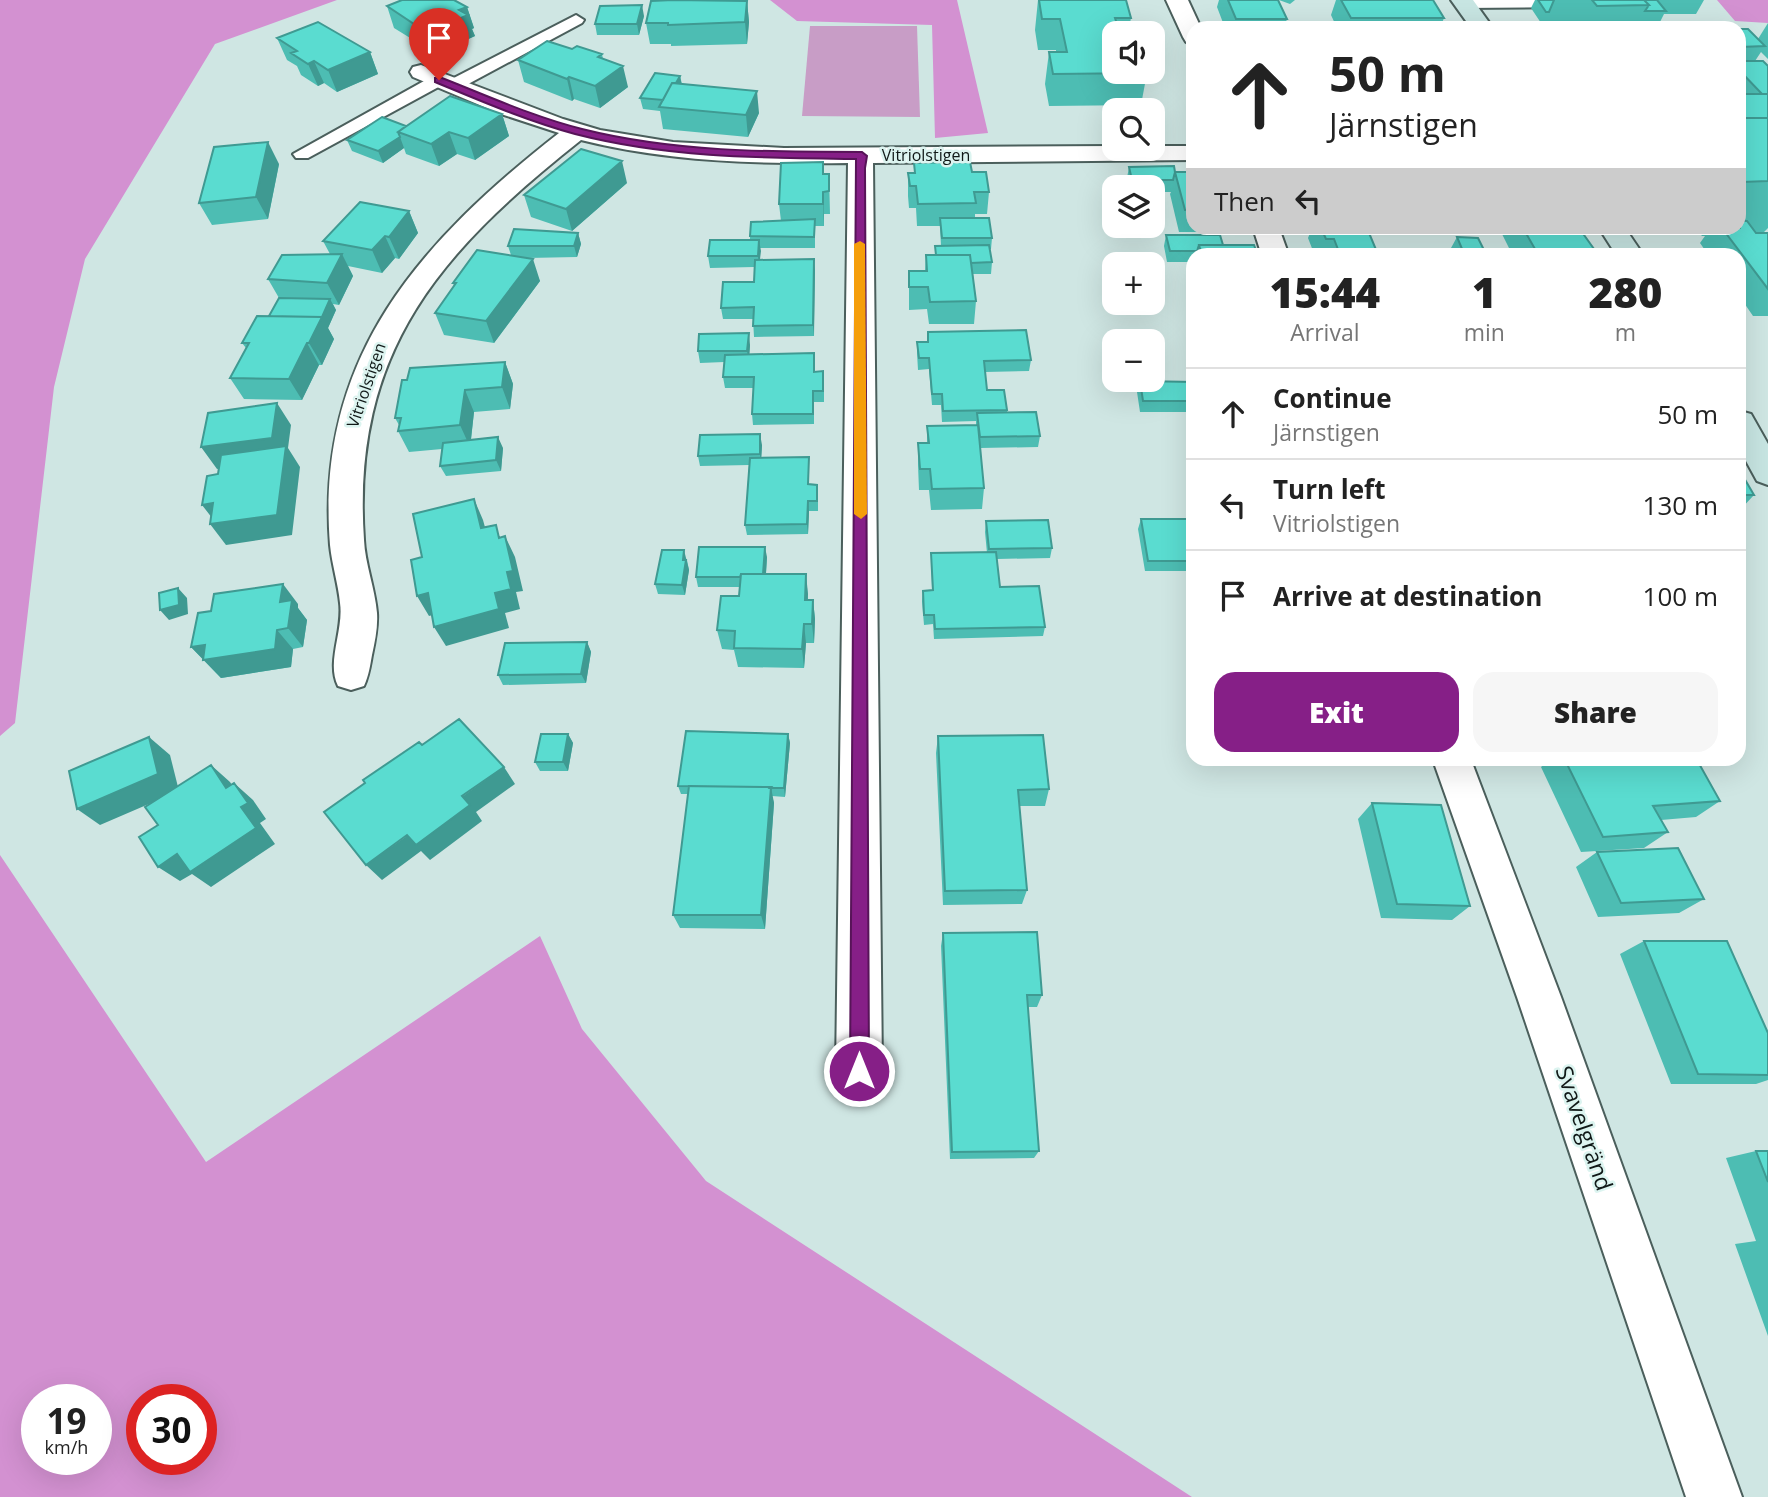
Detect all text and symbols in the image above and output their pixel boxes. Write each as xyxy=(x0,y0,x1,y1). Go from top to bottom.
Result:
pin xyxy=(409,8,469,80)
icon: arrive xyxy=(420,19,458,57)
map controls xyxy=(1102,21,1165,392)
button: sound xyxy=(1102,21,1165,84)
text: 50 m xyxy=(1329,40,1446,106)
icon: ahead xyxy=(1214,49,1305,140)
button: search xyxy=(1102,98,1165,161)
text: Järnstigen xyxy=(1329,103,1478,146)
street label: Vitriolstigen xyxy=(882,144,970,166)
button: layers xyxy=(1102,175,1165,238)
icon: left xyxy=(1289,182,1327,220)
text: Then xyxy=(1214,183,1275,219)
button: + xyxy=(1102,252,1165,315)
text: 15:44 xyxy=(1270,263,1380,320)
text: 1 xyxy=(1472,263,1497,320)
text: 280 xyxy=(1589,263,1662,320)
text: Arrival xyxy=(1290,316,1360,348)
text: min xyxy=(1464,316,1505,348)
text: m xyxy=(1615,316,1636,348)
button: − xyxy=(1102,329,1165,392)
street label: Vitriolstigen xyxy=(341,340,391,430)
text: Continue xyxy=(1273,380,1392,416)
icon: ahead xyxy=(1214,395,1252,433)
text: 50 m xyxy=(1657,396,1718,432)
text: Järnstigen xyxy=(1273,416,1380,448)
text: Turn left xyxy=(1273,471,1385,507)
icon: left xyxy=(1214,486,1252,524)
text: 130 m xyxy=(1643,487,1718,523)
text: Vitriolstigen xyxy=(1273,507,1400,539)
icon: arrive xyxy=(1214,577,1252,615)
text: Arrive at destination xyxy=(1273,578,1542,614)
text: 100 m xyxy=(1643,578,1718,614)
button: Exit xyxy=(1214,672,1459,752)
button: Share xyxy=(1473,672,1718,752)
position arrow xyxy=(822,1034,896,1108)
street label: Svavelgränd xyxy=(1549,1061,1621,1195)
speed limit sign: 30 xyxy=(126,1384,217,1475)
text: 19 xyxy=(46,1397,87,1444)
text: km/h xyxy=(45,1435,88,1459)

